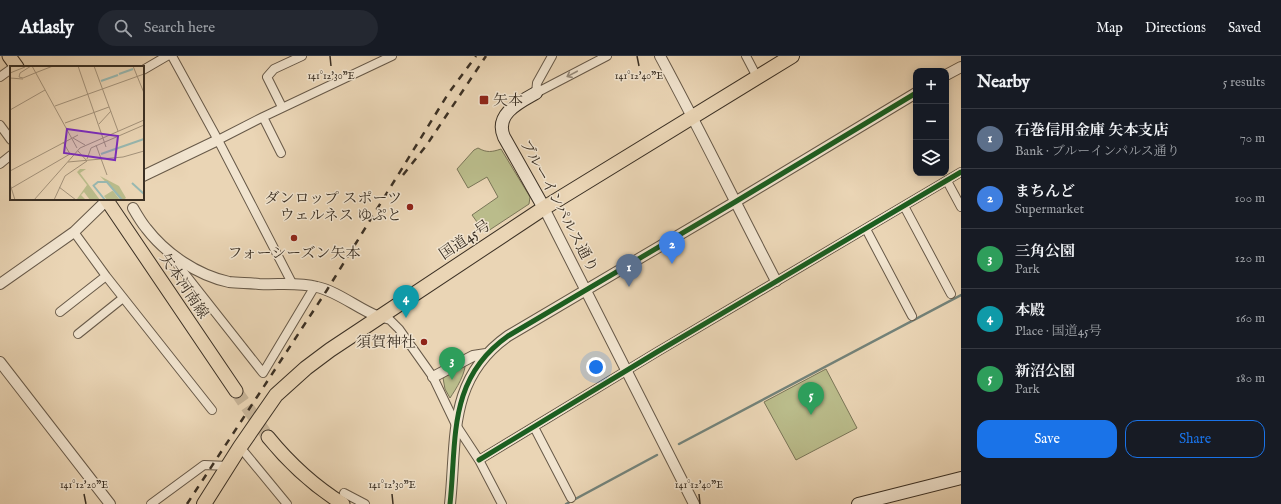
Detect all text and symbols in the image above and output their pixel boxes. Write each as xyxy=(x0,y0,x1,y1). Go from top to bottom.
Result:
search box xyxy=(98,10,378,46)
text: Atlasly xyxy=(20,16,74,40)
icon: search xyxy=(112,17,134,39)
text: Search here xyxy=(144,18,215,37)
text: Map xyxy=(1096,19,1123,37)
text: Directions xyxy=(1145,19,1206,37)
text: Saved xyxy=(1228,19,1261,37)
inset map xyxy=(10,66,144,200)
map controls xyxy=(913,68,949,176)
button: + xyxy=(913,68,949,104)
text: 141°12'30"E xyxy=(307,70,355,83)
text: 141°12'40"E xyxy=(615,70,663,83)
one-way arrow xyxy=(567,71,579,79)
text: Nearby xyxy=(977,72,1030,93)
text: 5 results xyxy=(1223,74,1265,91)
place label: 矢本 xyxy=(493,91,523,110)
marker: 矢本 xyxy=(478,94,490,106)
button: − xyxy=(913,104,949,140)
text: 石巻信用金庫 矢本支店 xyxy=(1015,121,1168,140)
text: 1 xyxy=(988,130,992,147)
text: 70 m xyxy=(1240,130,1265,147)
street label: ブルーインパルス通り xyxy=(516,136,602,276)
button: layers xyxy=(913,140,949,176)
text: Bank · ブルーインパルス通り xyxy=(1015,143,1180,160)
text: まちんど xyxy=(1015,182,1075,201)
place label: ダンロップ スポーツ ウェルネス ゆぷと xyxy=(264,189,402,225)
text: 2 xyxy=(987,190,993,207)
text: 100 m xyxy=(1235,190,1265,207)
text: Supermarket xyxy=(1015,201,1084,218)
marker: ダンロップ スポーツ ウェルネス ゆぷと xyxy=(405,202,415,212)
street label: 国道45号 xyxy=(436,216,494,264)
pin: 2 xyxy=(659,231,685,264)
marker: フォーシーズン矢本 xyxy=(289,233,299,243)
text: 三角公園 xyxy=(1015,242,1075,261)
place label: フォーシーズン矢本 xyxy=(227,244,361,263)
street label: 矢本河南線 xyxy=(155,250,213,322)
text: 3 xyxy=(988,250,992,267)
text: 120 m xyxy=(1235,250,1265,267)
pin: 1 xyxy=(616,254,642,287)
text: Park xyxy=(1015,261,1040,278)
pin: 4 xyxy=(393,285,419,318)
text: 本殿 xyxy=(1015,301,1045,320)
text: 4 xyxy=(987,310,993,327)
text: 160 m xyxy=(1235,310,1265,327)
text: Place · 国道45号 xyxy=(1015,323,1102,340)
place label: 須賀神社 xyxy=(356,333,416,352)
marker: 須賀神社 xyxy=(419,337,429,347)
pin: 3 xyxy=(439,347,465,380)
your location xyxy=(586,357,606,377)
text: 新沼公園 xyxy=(1015,362,1075,381)
text: 5 xyxy=(988,370,992,387)
text: 180 m xyxy=(1236,370,1265,387)
text: Park xyxy=(1015,381,1040,398)
pin: 5 xyxy=(798,382,824,415)
button: Save xyxy=(977,420,1117,458)
button: Share xyxy=(1125,420,1265,458)
text: 141°12'20"E xyxy=(60,479,108,492)
text: 141°12'30"E xyxy=(368,479,416,492)
text: 141°12'40"E xyxy=(675,479,723,492)

